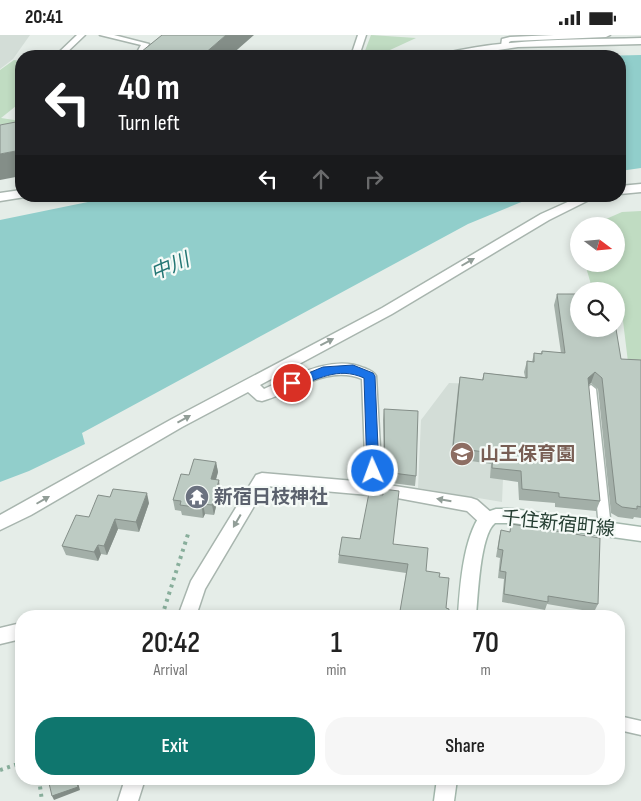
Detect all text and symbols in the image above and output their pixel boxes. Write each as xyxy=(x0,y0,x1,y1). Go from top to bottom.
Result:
text: 20:41 xyxy=(25,6,63,29)
text: 40 m xyxy=(118,67,180,110)
icon: left xyxy=(35,70,100,135)
text: Turn left xyxy=(118,110,180,137)
icon: left xyxy=(254,165,282,193)
icon: ahead xyxy=(307,165,335,193)
icon: right xyxy=(360,165,388,193)
north arrow xyxy=(570,217,625,273)
map controls xyxy=(570,217,625,337)
water label: 中川 xyxy=(147,247,195,286)
one-way arrow xyxy=(462,257,475,266)
button: search xyxy=(570,282,625,337)
one-way arrow xyxy=(320,338,334,346)
pin xyxy=(271,362,313,404)
icon: arrive xyxy=(278,369,306,397)
one-way arrow xyxy=(177,415,191,423)
school or university icon: 山王保育園 xyxy=(449,441,475,467)
place label: 山王保育園 xyxy=(480,443,575,466)
position arrow xyxy=(346,444,398,496)
temple icon: 新宿日枝神社 xyxy=(184,484,210,510)
place label: 新宿日枝神社 xyxy=(214,486,328,509)
one-way arrow xyxy=(37,495,50,504)
one-way arrow xyxy=(436,496,451,504)
street label: 千住新宿町線 xyxy=(500,507,616,541)
one-way arrow xyxy=(233,514,241,529)
text: 20:42 xyxy=(141,625,200,661)
text: 1 xyxy=(331,625,342,661)
text: 70 xyxy=(472,625,499,661)
text: Arrival xyxy=(153,661,188,680)
text: min xyxy=(326,661,346,680)
text: m xyxy=(481,661,491,680)
button: Exit xyxy=(35,717,315,775)
button: Share xyxy=(325,717,605,775)

